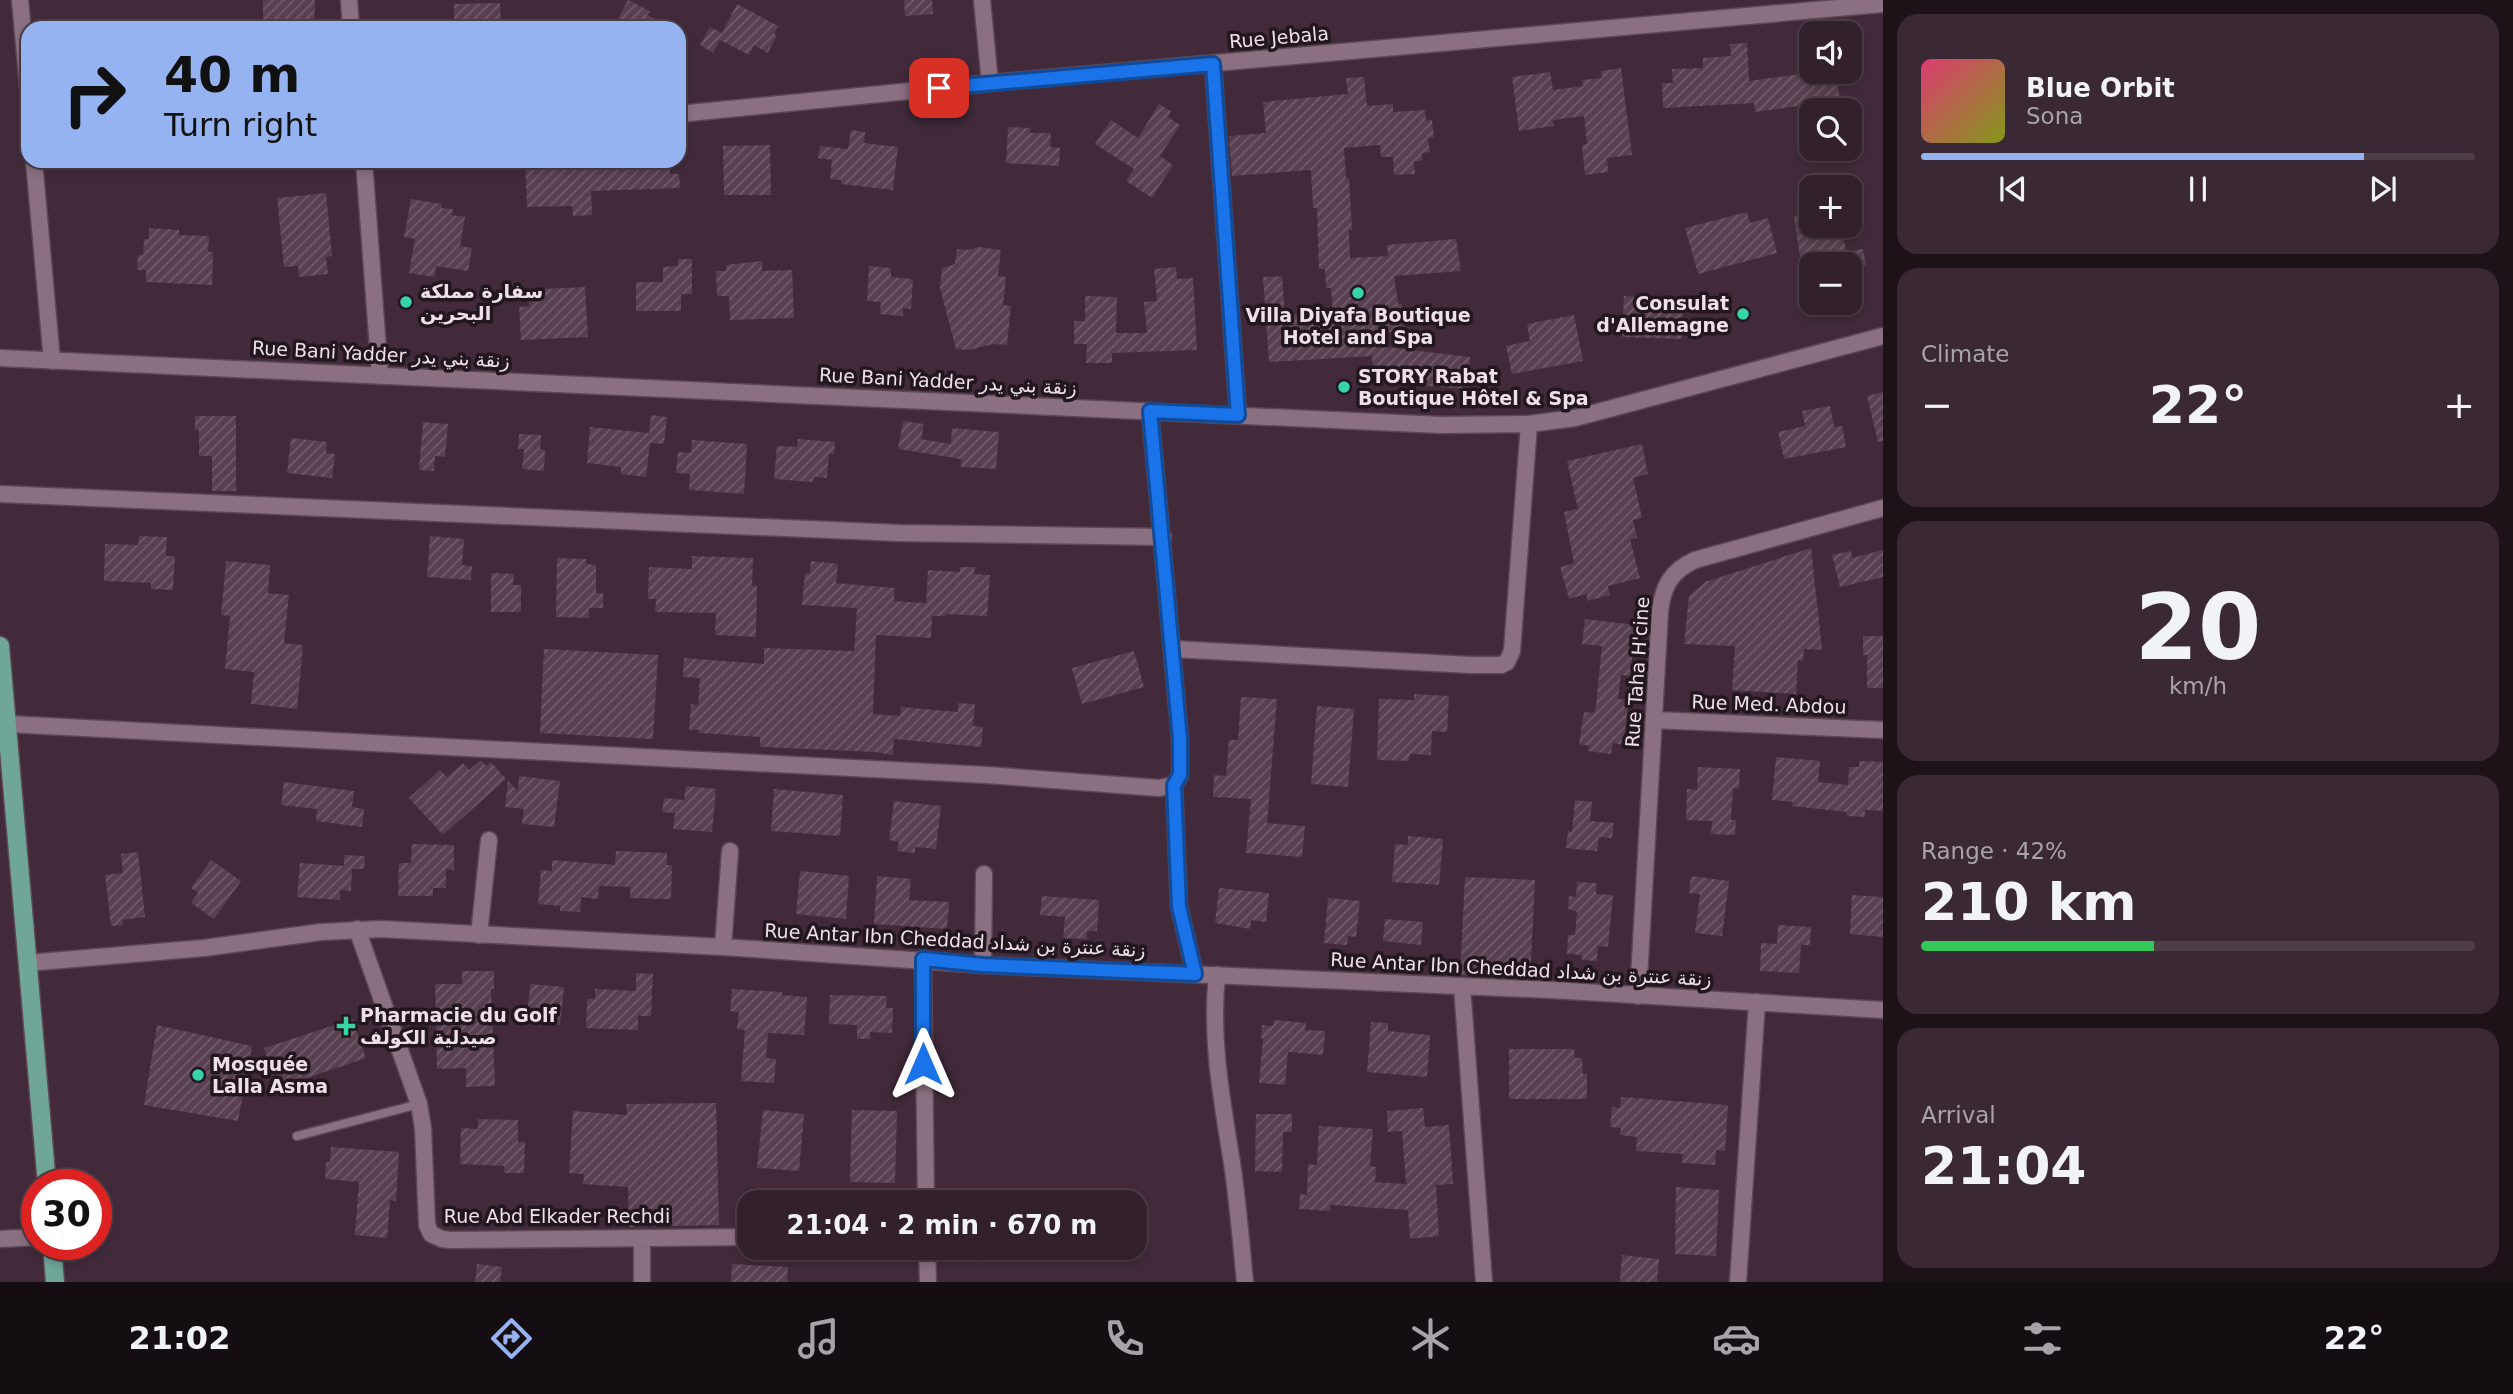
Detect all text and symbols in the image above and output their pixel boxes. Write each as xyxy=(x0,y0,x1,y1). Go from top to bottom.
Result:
map controls xyxy=(1799,21,1862,315)
button: sound xyxy=(1799,21,1862,84)
street label: Rue Jebala xyxy=(1228,22,1330,52)
text: 40 m xyxy=(164,47,300,104)
icon: right xyxy=(49,49,140,140)
pin xyxy=(909,58,969,118)
icon: arrive xyxy=(920,69,958,107)
text: Blue Orbit xyxy=(2026,73,2175,103)
button: search xyxy=(1799,98,1862,161)
text: Sona xyxy=(2026,103,2083,129)
text: Turn right xyxy=(164,106,317,144)
icon: previous xyxy=(1994,170,2032,208)
icon: pause xyxy=(2179,170,2217,208)
icon: next xyxy=(2364,170,2402,208)
button: + xyxy=(1799,175,1862,238)
button: − xyxy=(1799,252,1862,315)
place label: سفارة مملكة البحرين xyxy=(420,280,543,325)
marker: Villa Diyafa Boutique Hotel and Spa xyxy=(1350,285,1366,301)
place label: Consulat d'Allemagne xyxy=(1596,292,1729,336)
marker: سفارة مملكة البحرين xyxy=(398,294,414,310)
place label: Villa Diyafa Boutique Hotel and Spa xyxy=(1245,304,1471,348)
marker: Consulat d'Allemagne xyxy=(1735,306,1751,322)
street label: Rue Bani Yadder زنقة بني يدر xyxy=(252,336,510,373)
text: Climate xyxy=(1921,341,2010,367)
street label: Rue Bani Yadder زنقة بني يدر xyxy=(819,363,1077,400)
place label: STORY Rabat Boutique Hôtel & Spa xyxy=(1358,365,1589,409)
text: 22° xyxy=(2149,375,2247,435)
marker: STORY Rabat Boutique Hôtel & Spa xyxy=(1336,379,1352,395)
text: − xyxy=(1921,383,1953,427)
text: + xyxy=(2443,383,2475,427)
text: 20 xyxy=(2135,575,2261,680)
street label: Rue Taha H'cine xyxy=(1621,596,1653,748)
text: km/h xyxy=(2169,673,2227,699)
street label: Rue Med. Abdou xyxy=(1691,690,1847,718)
text: Range · 42% xyxy=(1921,838,2067,864)
text: 210 km xyxy=(1921,872,2136,932)
street label: Rue Antar Ibn Cheddad زنقة عنترة بن شداد xyxy=(764,919,1146,962)
street label: Rue Antar Ibn Cheddad زنقة عنترة بن شداد xyxy=(1330,948,1712,991)
place label: Pharmacie du Golf صيدلية الكولف xyxy=(360,1004,557,1049)
marker: Pharmacie du Golf صيدلية الكولف xyxy=(338,1018,354,1034)
position arrow xyxy=(886,1027,960,1101)
place label: Mosquée Lalla Asma xyxy=(212,1053,328,1097)
marker: Mosquée Lalla Asma xyxy=(190,1067,206,1083)
text: Arrival xyxy=(1921,1102,1996,1128)
text: 21:04 xyxy=(1921,1136,2087,1196)
speed limit sign: 30 xyxy=(21,1169,112,1260)
street label: Rue Abd Elkader Rechdi xyxy=(444,1205,670,1227)
text: 21:04 · 2 min · 670 m xyxy=(787,1210,1097,1240)
icon: directions xyxy=(487,1314,536,1363)
icon: music xyxy=(794,1314,843,1363)
icon: phone xyxy=(1100,1314,1149,1363)
icon: climate xyxy=(1406,1314,1455,1363)
icon: car xyxy=(1712,1314,1761,1363)
icon: filters xyxy=(2018,1314,2067,1363)
text: 21:02 xyxy=(129,1319,230,1357)
text: 22° xyxy=(2324,1319,2384,1357)

